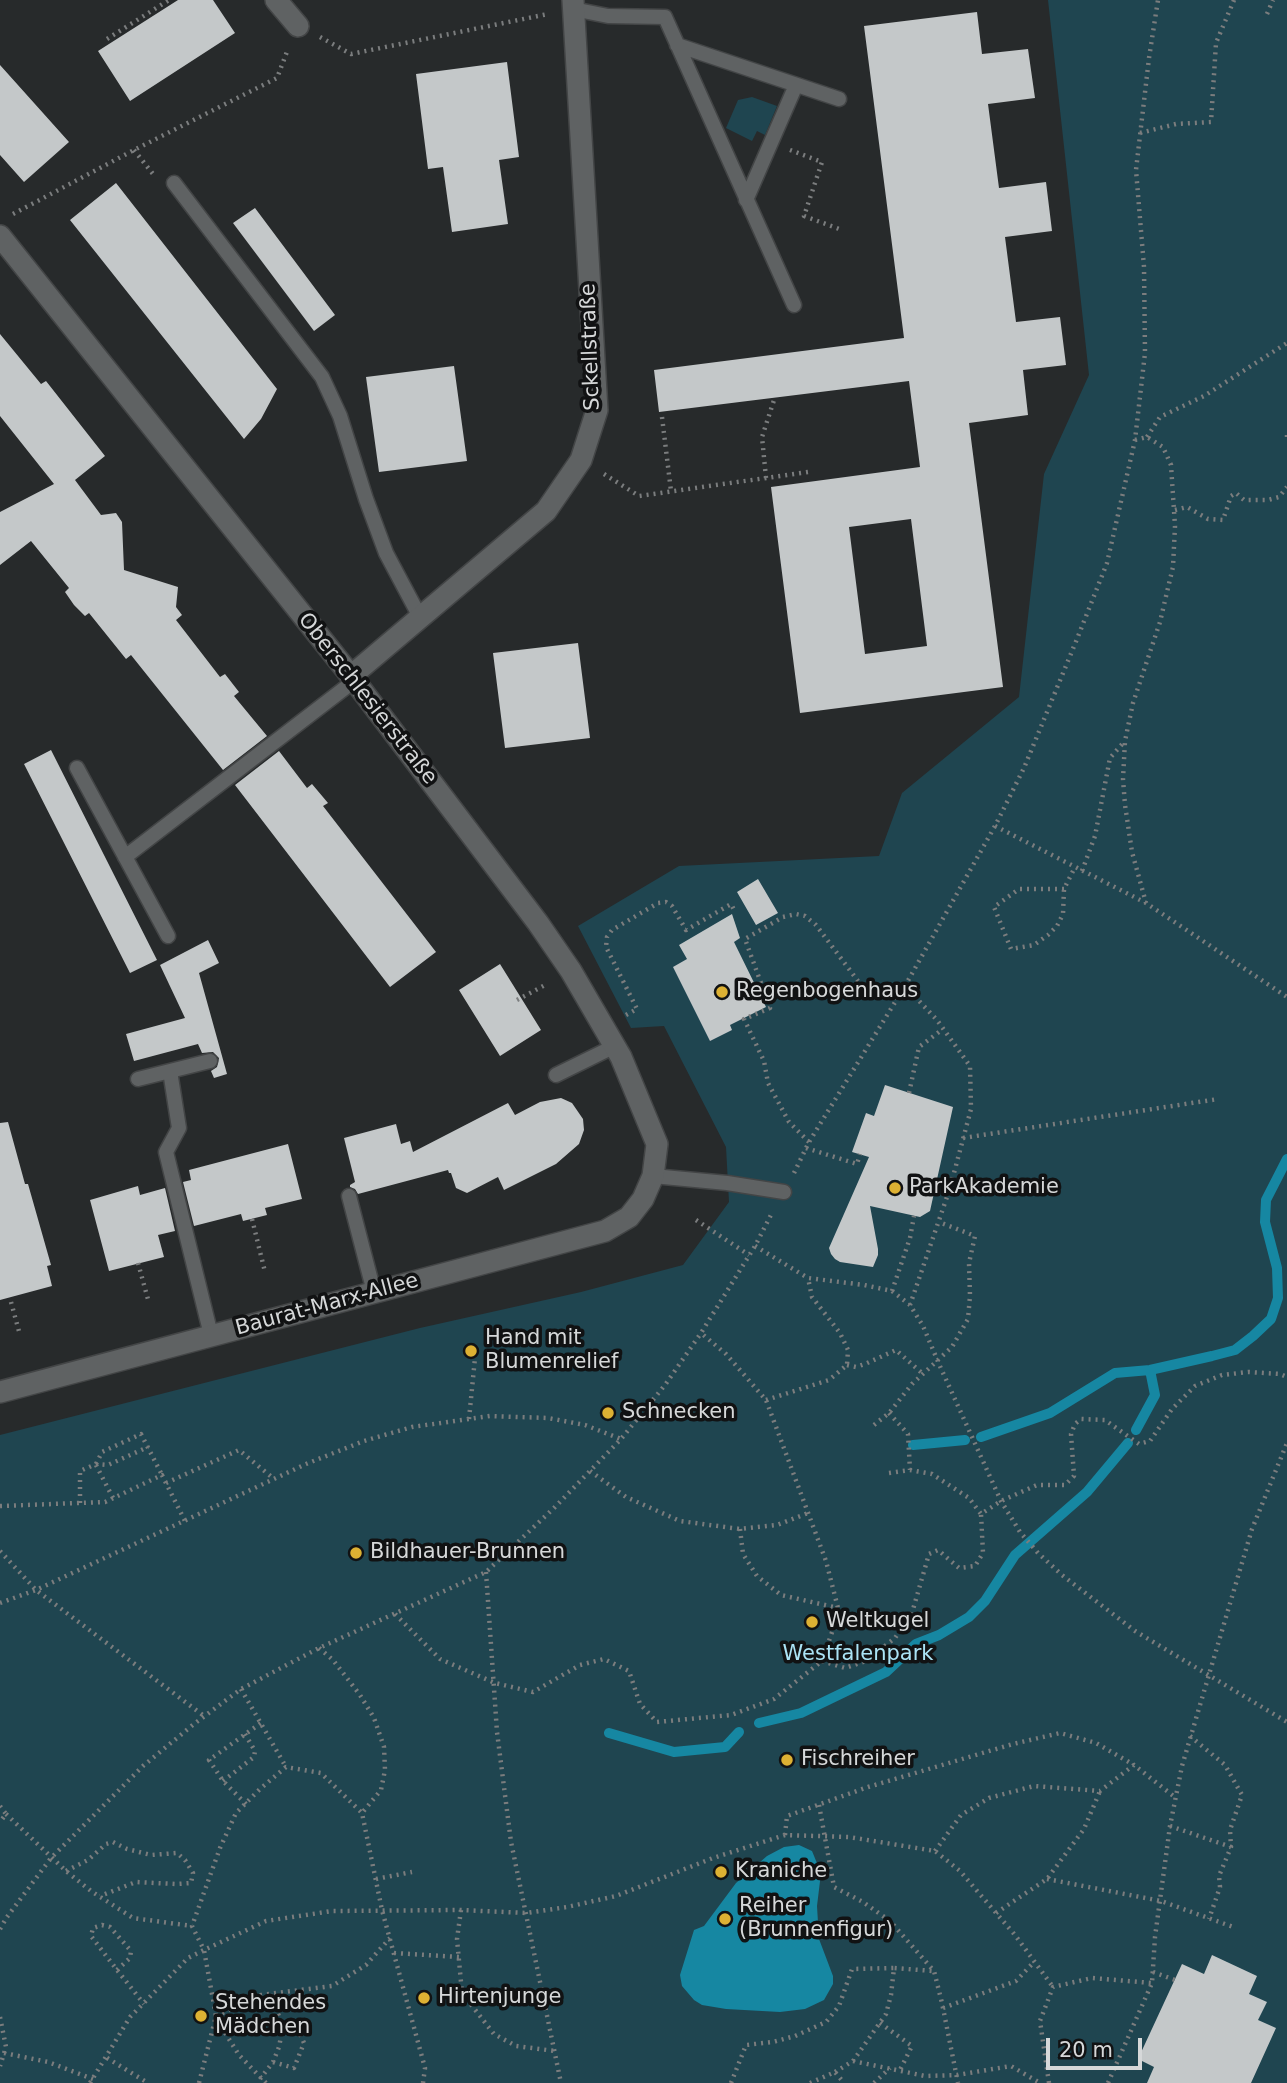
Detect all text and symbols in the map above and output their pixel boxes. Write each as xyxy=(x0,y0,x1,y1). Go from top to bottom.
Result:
street label: Sckellstraße xyxy=(576,283,606,411)
street label: Oberschlesierstraße xyxy=(292,608,442,790)
place label: Regenbogenhaus xyxy=(736,979,918,1005)
marker: Regenbogenhaus xyxy=(714,984,730,1000)
place label: ParkAkademie xyxy=(909,1175,1059,1201)
marker: ParkAkademie xyxy=(887,1180,903,1196)
street label: Baurat-Marx-Allee xyxy=(233,1268,421,1342)
place label: Hand mit Blumenrelief xyxy=(485,1326,618,1376)
marker: Hand mit Blumenrelief xyxy=(463,1343,479,1359)
place label: Schnecken xyxy=(622,1400,736,1426)
marker: Schnecken xyxy=(600,1405,616,1421)
place label: Bildhauer-Brunnen xyxy=(370,1540,565,1566)
marker: Bildhauer-Brunnen xyxy=(348,1545,364,1561)
place label: Weltkugel xyxy=(826,1609,929,1635)
marker: Weltkugel xyxy=(804,1614,820,1630)
park label: Westfalenpark xyxy=(783,1642,933,1668)
place label: Fischreiher xyxy=(801,1747,915,1773)
marker: Fischreiher xyxy=(779,1752,795,1768)
place label: Kraniche xyxy=(735,1859,827,1885)
marker: Kraniche xyxy=(713,1864,729,1880)
place label: Reiher (Brunnenfigur) xyxy=(739,1894,893,1944)
marker: Reiher (Brunnenfigur) xyxy=(717,1911,733,1927)
place label: Hirtenjunge xyxy=(438,1985,561,2011)
marker: Hirtenjunge xyxy=(416,1990,432,2006)
place label: Stehendes Mädchen xyxy=(215,1991,326,2041)
marker: Stehendes Mädchen xyxy=(193,2008,209,2024)
scale bar xyxy=(1049,2024,1145,2068)
text: 20 m xyxy=(1059,2038,1113,2062)

